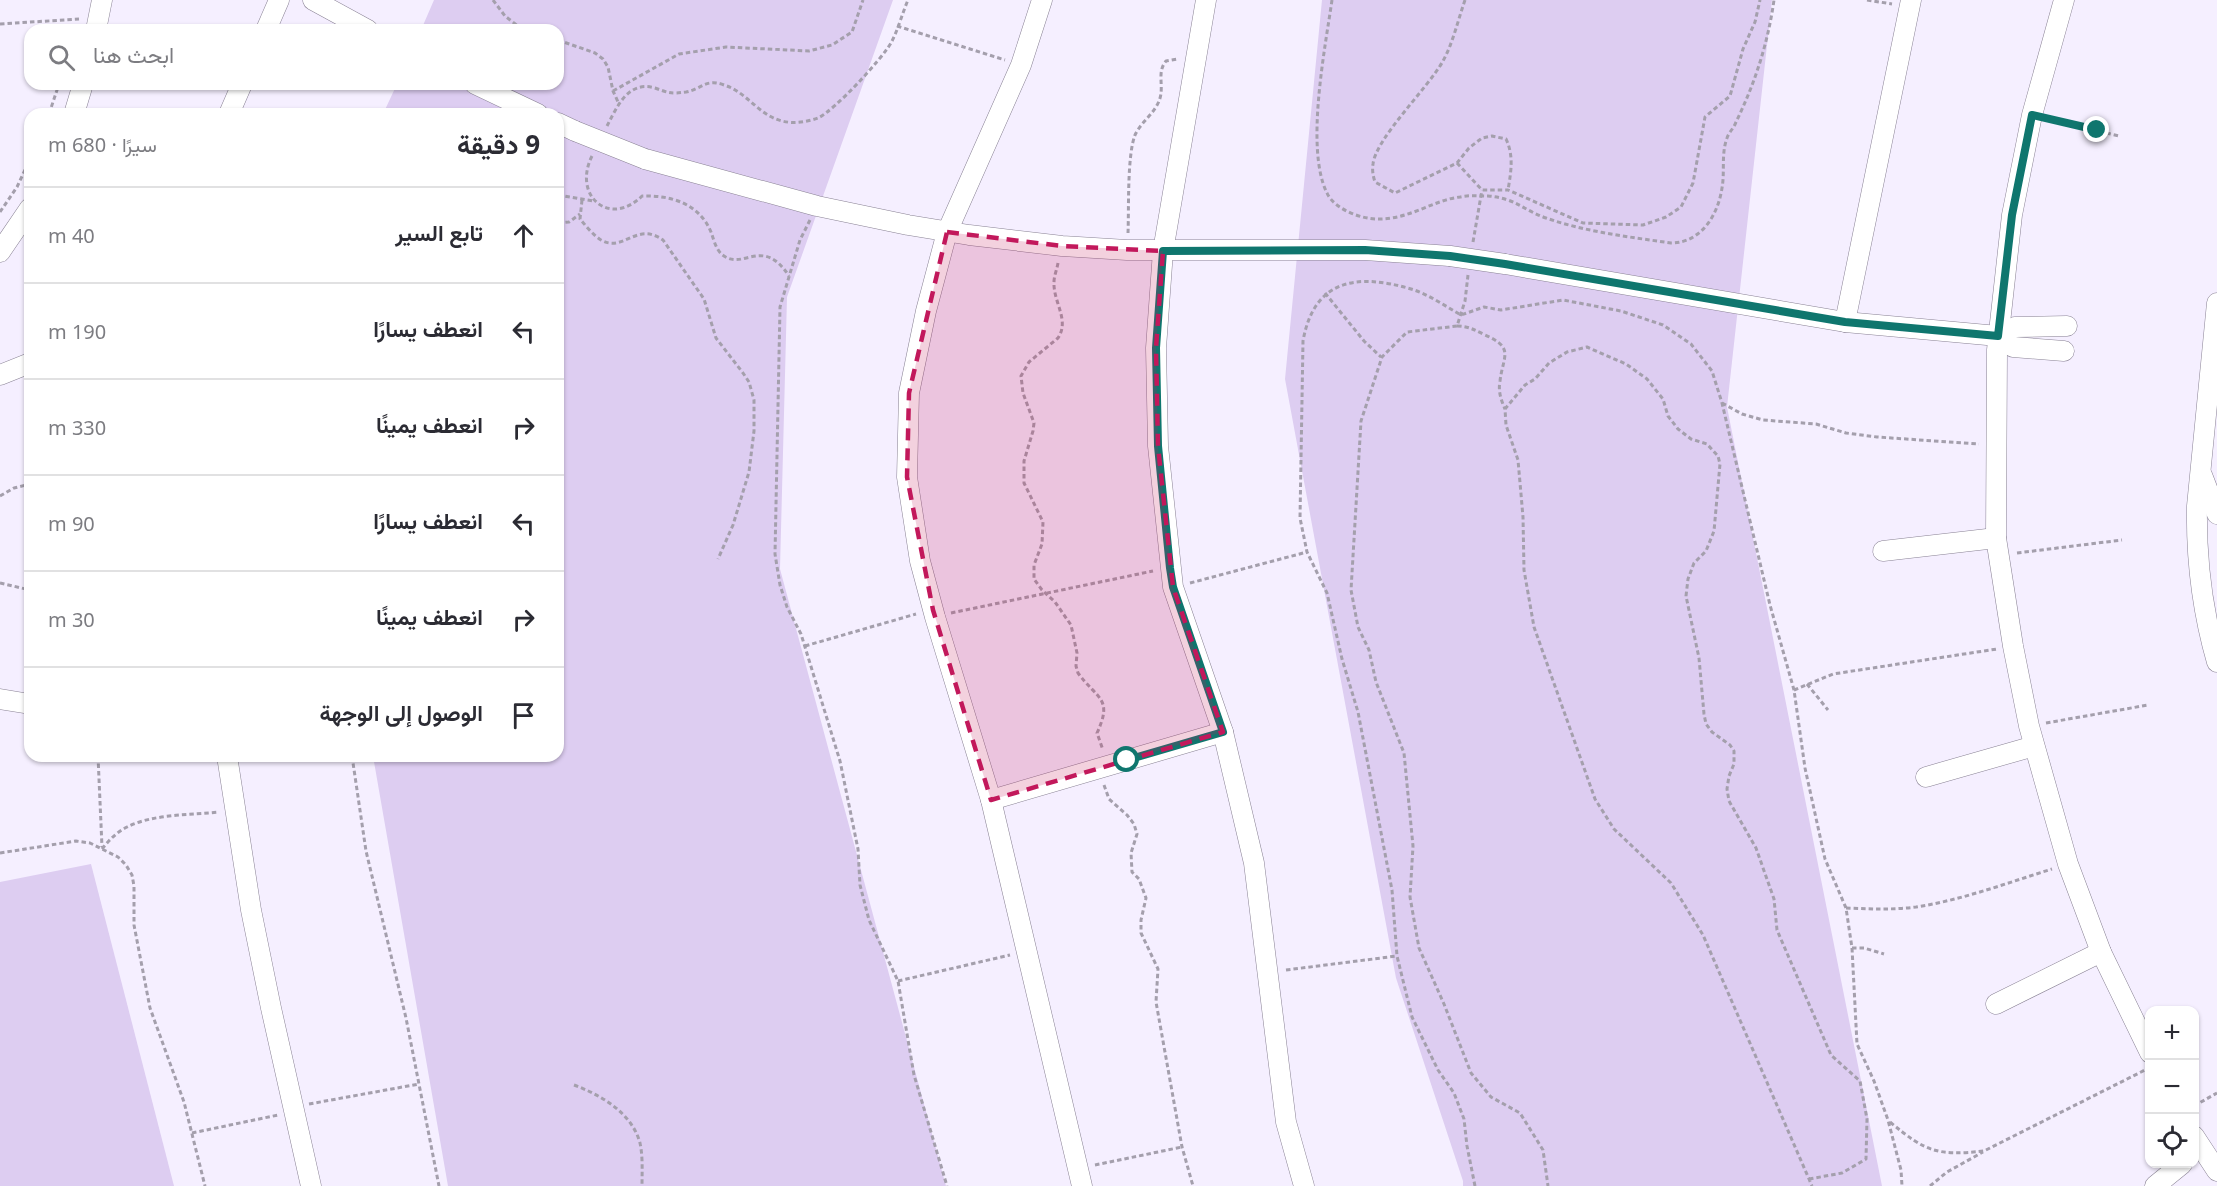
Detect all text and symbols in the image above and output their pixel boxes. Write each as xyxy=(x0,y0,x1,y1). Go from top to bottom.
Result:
search box xyxy=(24,24,564,90)
text: ابحث هنا xyxy=(93,39,174,69)
icon: search xyxy=(45,41,78,74)
route end xyxy=(2083,116,2109,142)
text: 9 دقيقة xyxy=(457,126,540,162)
text: سيرًا · 680 m xyxy=(48,131,157,158)
text: تابع السير xyxy=(395,217,483,247)
icon: ahead xyxy=(507,219,540,252)
text: 40 m xyxy=(48,222,95,249)
text: انعطف يسارًا xyxy=(373,313,483,343)
icon: left xyxy=(507,315,540,348)
text: 190 m xyxy=(48,318,106,345)
text: انعطف يمينًا xyxy=(376,409,483,439)
icon: right xyxy=(507,411,540,444)
text: 330 m xyxy=(48,414,106,441)
text: انعطف يسارًا xyxy=(373,505,483,535)
icon: left xyxy=(507,507,540,540)
text: 90 m xyxy=(48,510,95,537)
text: انعطف يمينًا xyxy=(376,601,483,631)
icon: right xyxy=(507,603,540,636)
text: 30 m xyxy=(48,606,95,633)
text: الوصول إلى الوجهة xyxy=(319,697,483,727)
icon: arrive xyxy=(507,699,540,732)
route start xyxy=(1113,746,1139,772)
map controls xyxy=(2145,1006,2199,1168)
button: + xyxy=(2145,1006,2199,1060)
button: − xyxy=(2145,1060,2199,1114)
button: locate xyxy=(2145,1114,2199,1168)

